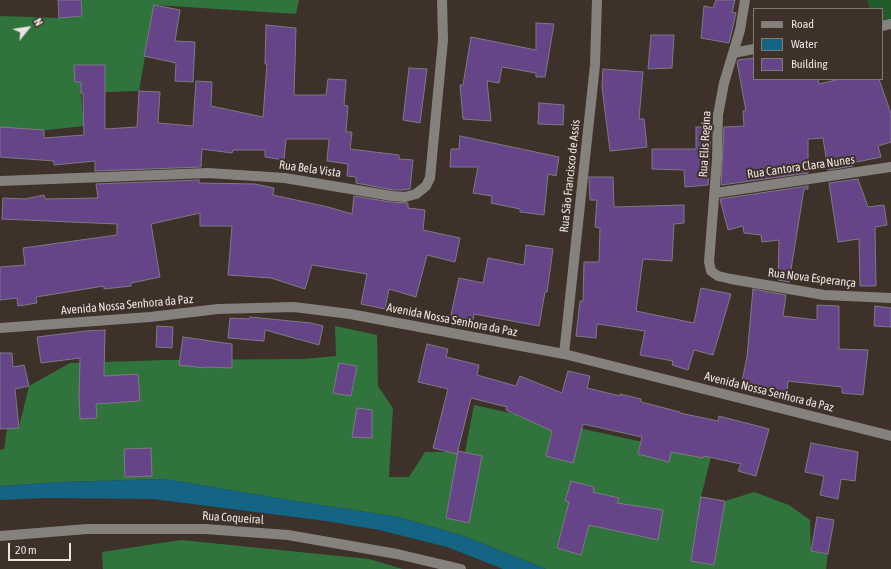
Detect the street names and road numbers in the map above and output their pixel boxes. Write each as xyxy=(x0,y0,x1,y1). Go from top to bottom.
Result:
street label: Rua Elis Regina xyxy=(696,110,714,178)
street label: Rua São Francisco de Assis xyxy=(557,119,583,233)
street label: Rua Cantora Clara Nunes xyxy=(746,152,856,182)
street label: Rua Bela Vista xyxy=(278,158,342,180)
street label: Rua Nova Esperança xyxy=(767,265,857,291)
street label: Avenida Nossa Senhora da Paz xyxy=(60,292,194,318)
street label: Avenida Nossa Senhora da Paz xyxy=(385,300,519,340)
street label: Avenida Nossa Senhora da Paz xyxy=(703,369,835,415)
street label: Rua Coqueiral xyxy=(202,509,264,527)

